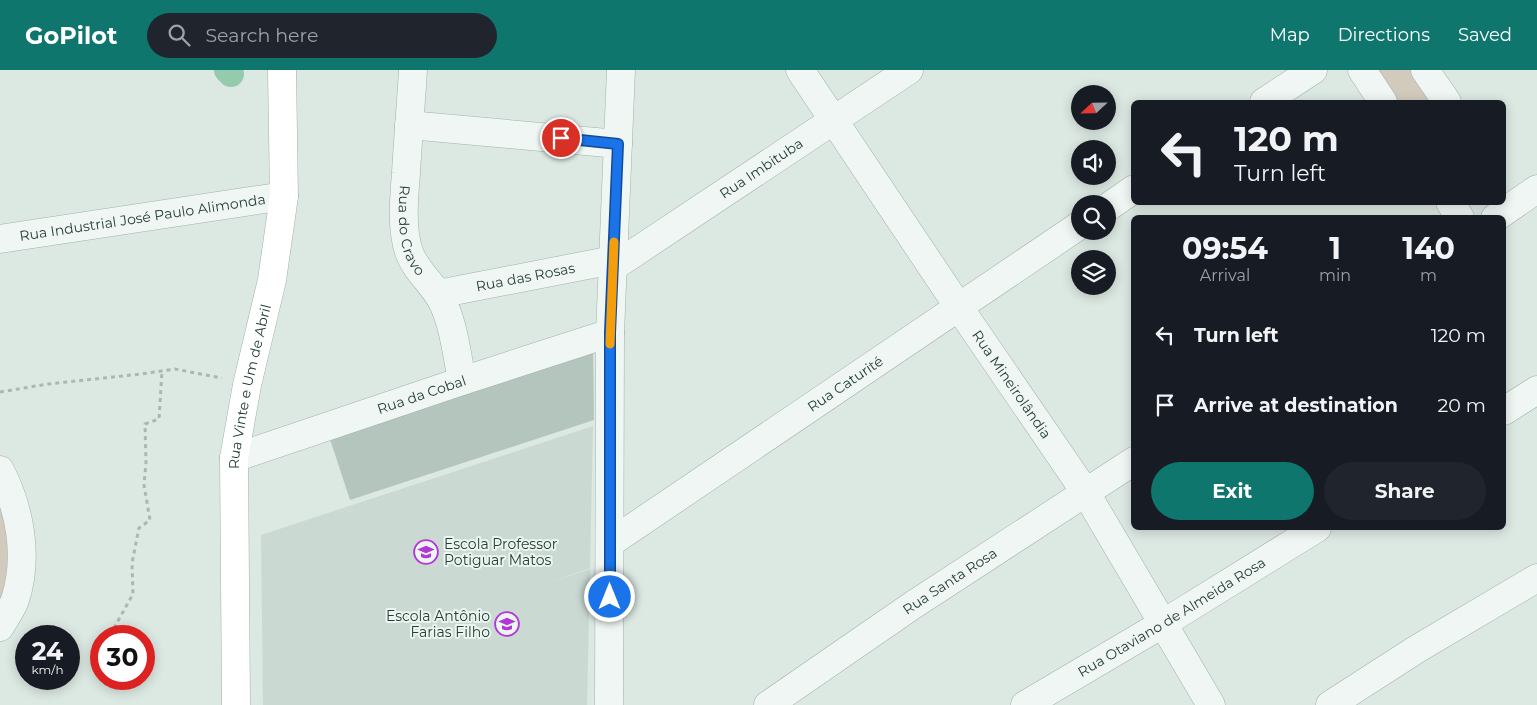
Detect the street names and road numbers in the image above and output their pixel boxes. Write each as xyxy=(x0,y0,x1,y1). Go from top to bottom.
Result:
street label: Rua Imbituba xyxy=(716,134,806,203)
street label: Rua do Cravo xyxy=(395,185,429,279)
street label: Rua Industrial José Paulo Alimonda xyxy=(18,190,267,245)
street label: Rua das Rosas xyxy=(474,259,577,295)
street label: Rua Vinte e Um de Abril xyxy=(225,302,275,469)
street label: Rua Mineirolândia xyxy=(968,327,1055,442)
street label: Rua Caturité xyxy=(804,352,887,416)
street label: Rua da Cobal xyxy=(375,371,468,418)
street label: Rua Santa Rosa xyxy=(899,544,1000,619)
street label: Rua Otaviano de Almeida Rosa xyxy=(1075,553,1269,681)

